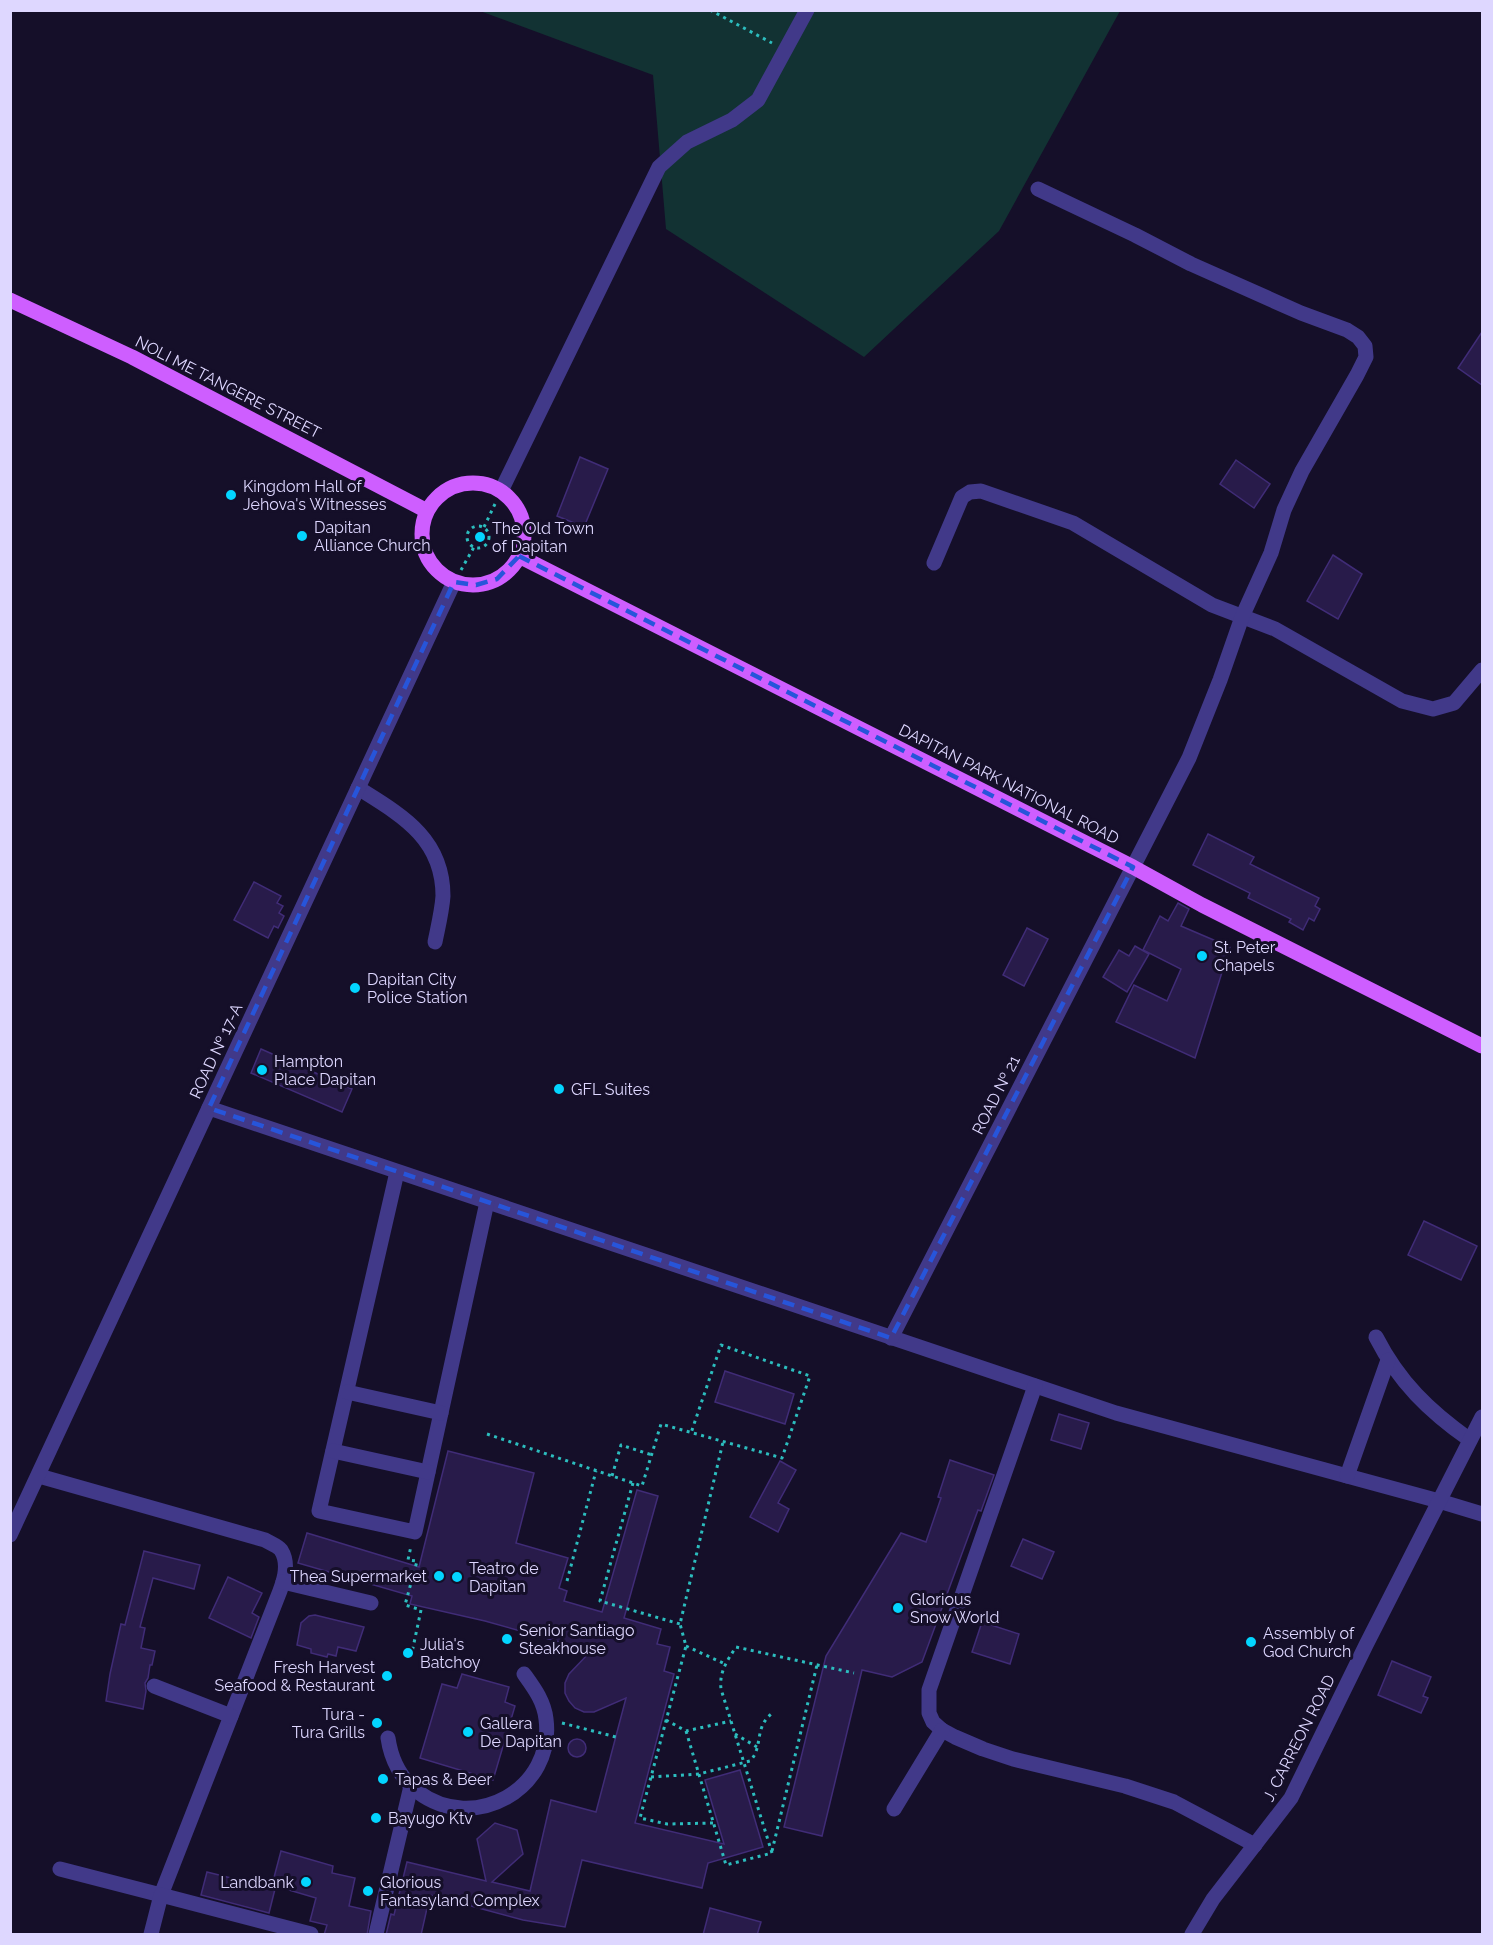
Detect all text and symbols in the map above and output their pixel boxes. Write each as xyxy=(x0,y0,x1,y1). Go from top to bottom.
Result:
street label: NOLI ME TANGERE STREET xyxy=(132,332,324,442)
place label: Kingdom Hall of Jehova's Witnesses xyxy=(243,477,387,514)
marker: Kingdom Hall of Jehova's Witnesses xyxy=(224,488,238,502)
place label: Dapitan Alliance Church xyxy=(314,518,431,555)
place label: The Old Town of Dapitan xyxy=(492,519,594,556)
marker: Dapitan Alliance Church xyxy=(295,529,309,543)
marker: The Old Town of Dapitan xyxy=(473,530,487,544)
street label: DAPITAN PARK NATIONAL ROAD xyxy=(896,720,1122,848)
place label: St. Peter Chapels xyxy=(1214,938,1276,975)
marker: St. Peter Chapels xyxy=(1195,949,1209,963)
place label: Dapitan City Police Station xyxy=(367,970,468,1007)
marker: Dapitan City Police Station xyxy=(348,981,362,995)
street label: ROAD № 17-A xyxy=(186,1000,246,1102)
place label: Hampton Place Dapitan xyxy=(274,1052,376,1089)
street label: ROAD № 21 xyxy=(968,1052,1024,1138)
marker: Hampton Place Dapitan xyxy=(255,1063,269,1077)
place label: GFL Suites xyxy=(571,1080,650,1099)
marker: GFL Suites xyxy=(552,1082,566,1096)
place label: Teatro de Dapitan xyxy=(469,1559,539,1596)
place label: Thea Supermarket xyxy=(290,1567,428,1586)
marker: Thea Supermarket xyxy=(432,1569,446,1583)
marker: Teatro de Dapitan xyxy=(450,1570,464,1584)
place label: Glorious Snow World xyxy=(910,1590,1000,1627)
marker: Glorious Snow World xyxy=(891,1601,905,1615)
place label: Senior Santiago Steakhouse xyxy=(519,1621,634,1658)
place label: Assembly of God Church xyxy=(1263,1624,1355,1661)
marker: Senior Santiago Steakhouse xyxy=(500,1632,514,1646)
place label: Julia's Batchoy xyxy=(420,1635,481,1672)
marker: Assembly of God Church xyxy=(1244,1635,1258,1649)
marker: Julia's Batchoy xyxy=(401,1646,415,1660)
place label: Fresh Harvest Seafood & Restaurant xyxy=(215,1658,376,1695)
marker: Fresh Harvest Seafood & Restaurant xyxy=(380,1669,394,1683)
street label: J. CARREON ROAD xyxy=(1259,1672,1339,1804)
place label: Tura - Tura Grills xyxy=(292,1705,365,1742)
place label: Gallera De Dapitan xyxy=(480,1714,562,1751)
marker: Tura - Tura Grills xyxy=(370,1716,384,1730)
marker: Gallera De Dapitan xyxy=(461,1725,475,1739)
place label: Tapas & Beer xyxy=(395,1770,492,1789)
marker: Tapas & Beer xyxy=(376,1772,390,1786)
place label: Bayugo Ktv xyxy=(388,1809,473,1828)
marker: Bayugo Ktv xyxy=(369,1811,383,1825)
place label: Landbank xyxy=(220,1873,295,1892)
place label: Glorious Fantasyland Complex xyxy=(380,1873,540,1910)
marker: Landbank xyxy=(299,1875,313,1889)
marker: Glorious Fantasyland Complex xyxy=(361,1884,375,1898)

